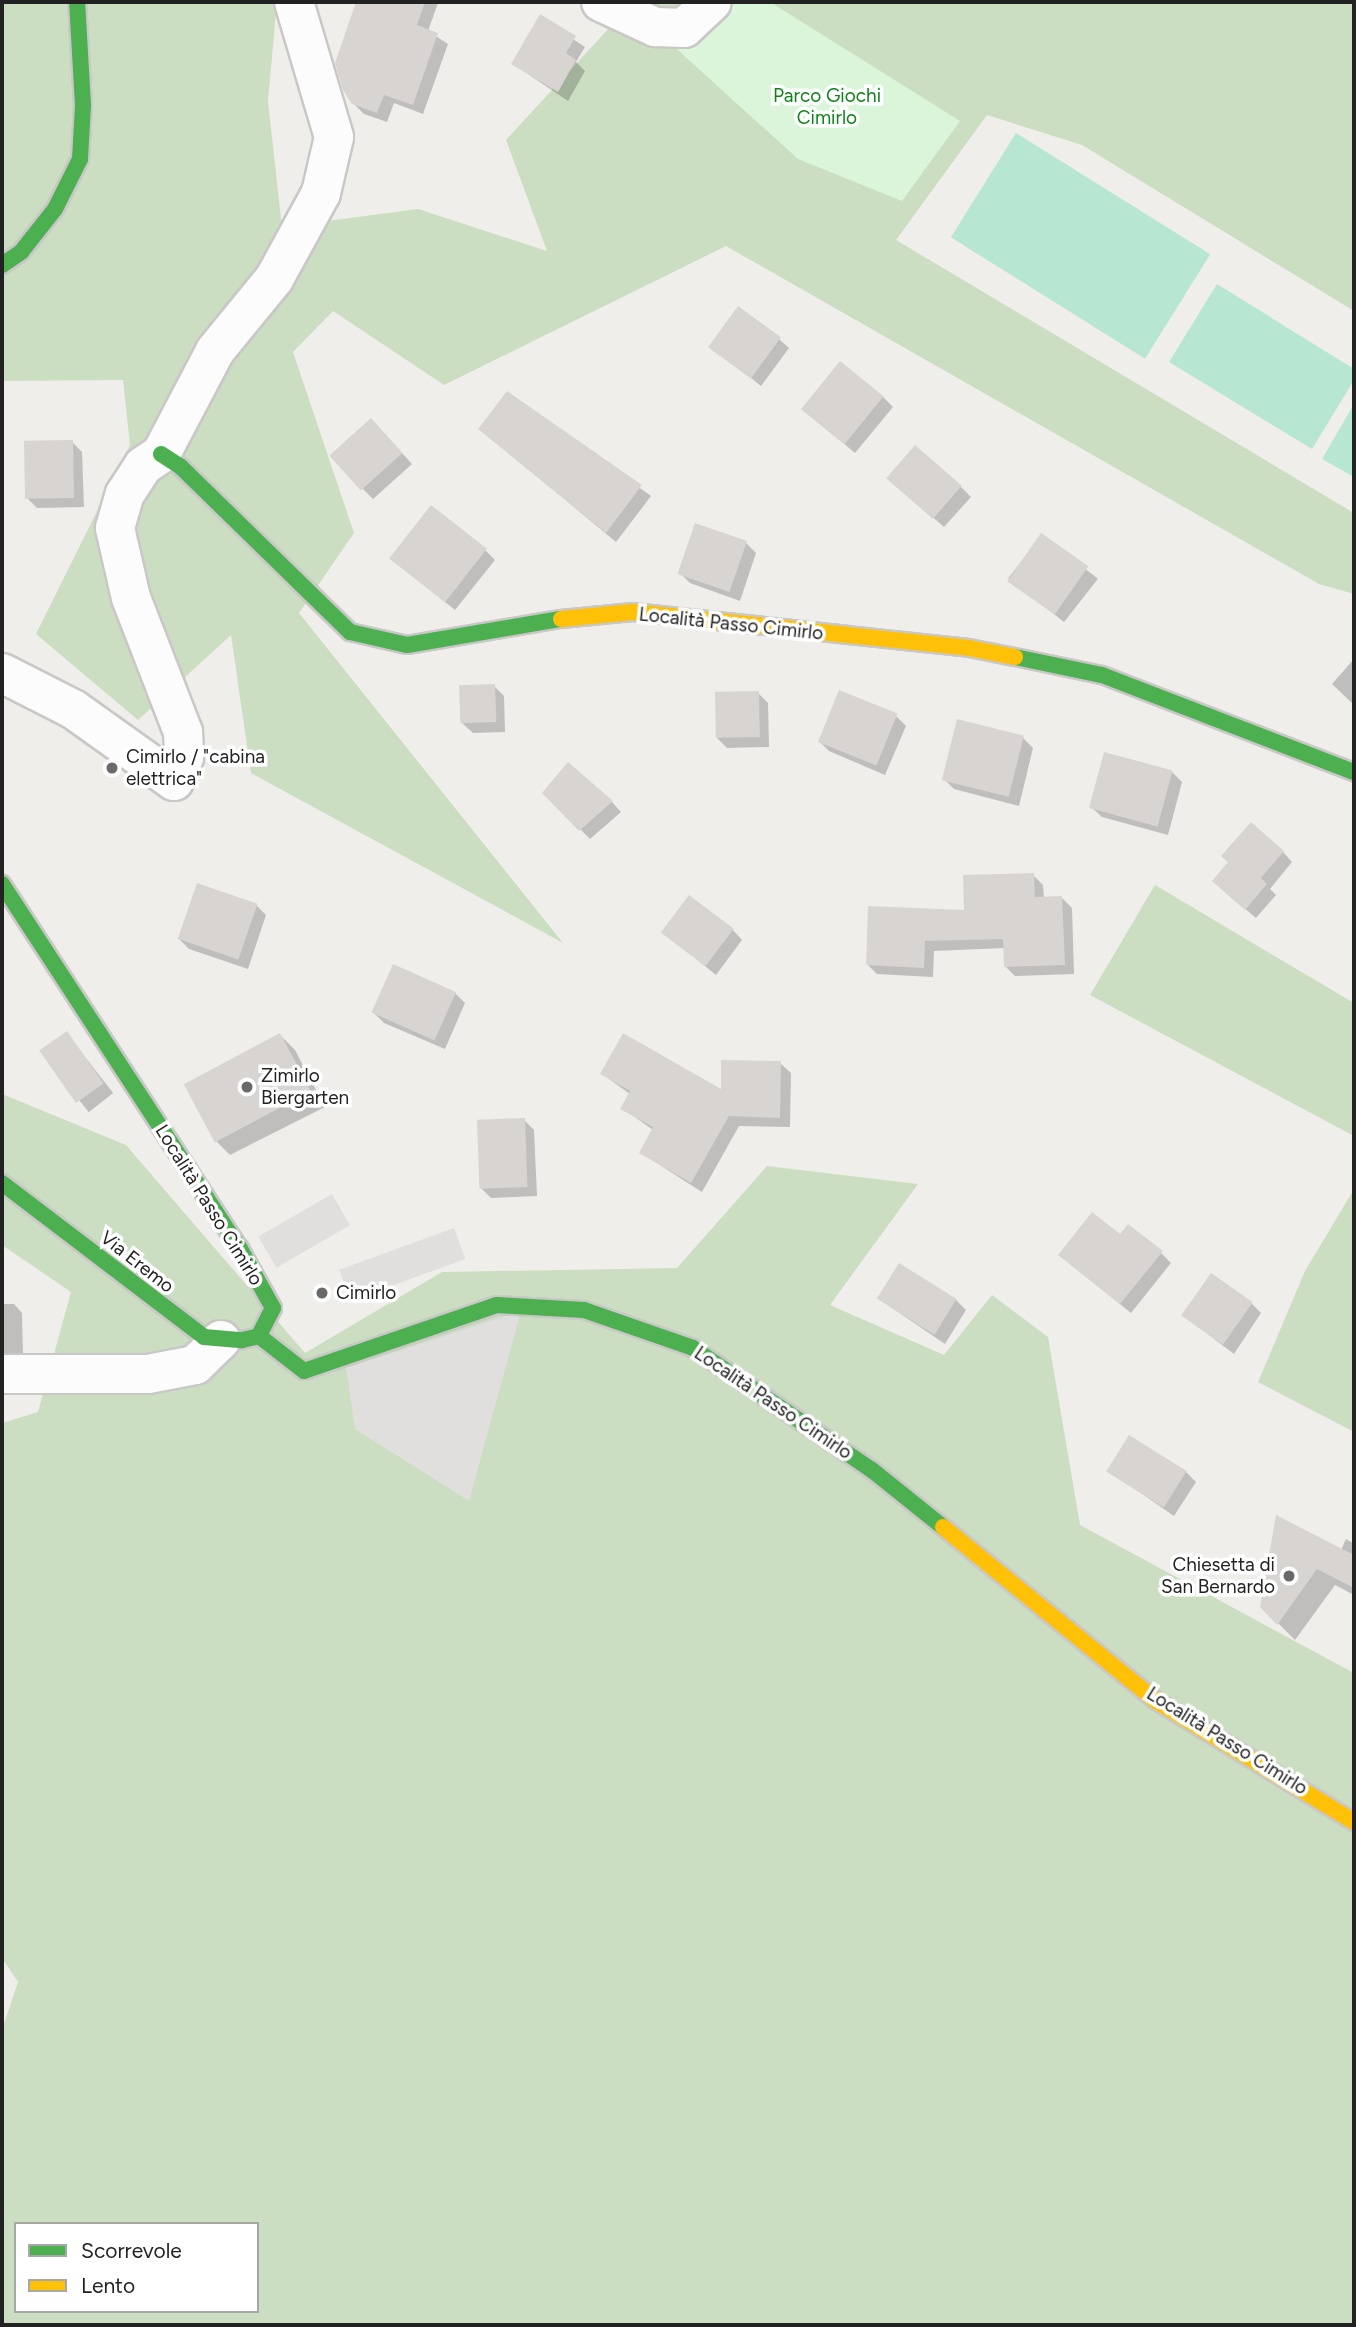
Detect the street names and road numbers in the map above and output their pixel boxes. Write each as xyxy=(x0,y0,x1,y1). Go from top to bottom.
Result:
street label: Località Passo Cimirlo xyxy=(638,603,824,645)
street label: Località Passo Cimirlo xyxy=(150,1120,268,1290)
street label: Via Eremo xyxy=(96,1226,178,1298)
street label: Località Passo Cimirlo xyxy=(690,1342,856,1464)
street label: Località Passo Cimirlo xyxy=(1142,1682,1312,1800)

